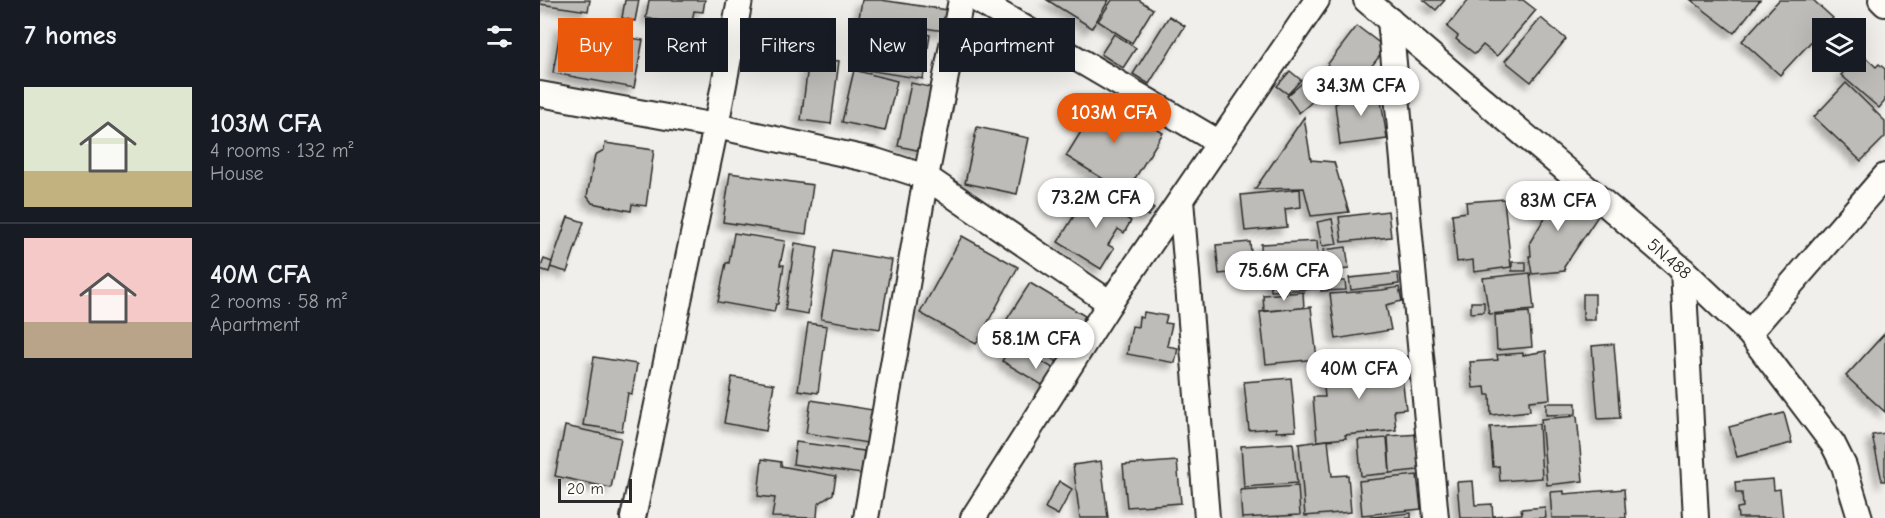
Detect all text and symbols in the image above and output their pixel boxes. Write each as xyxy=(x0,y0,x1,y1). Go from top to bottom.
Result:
chip: Buy xyxy=(558,18,633,72)
chip: Rent xyxy=(645,18,728,72)
chip: Filters xyxy=(740,18,836,72)
chip: New xyxy=(848,18,927,72)
chip: Apartment xyxy=(939,18,1075,72)
map controls xyxy=(1812,18,1866,72)
button: layers xyxy=(1812,18,1866,72)
icon: filters xyxy=(483,20,516,53)
text: 7 homes xyxy=(24,21,117,51)
pin: 34.3M CFA xyxy=(1292,66,1430,117)
text: 34.3M CFA xyxy=(1316,74,1406,97)
pin: 103M CFA xyxy=(1052,93,1176,144)
text: 103M CFA xyxy=(1071,101,1157,124)
text: 103M CFA xyxy=(210,109,322,139)
icon: home xyxy=(72,111,144,183)
text: 4 rooms · 132 m² xyxy=(210,139,354,162)
text: House xyxy=(210,162,264,185)
pin: 73.2M CFA xyxy=(1027,178,1165,229)
pin: 83M CFA xyxy=(1503,181,1613,232)
text: 73.2M CFA xyxy=(1051,186,1141,209)
text: 83M CFA xyxy=(1520,189,1596,212)
street label: 5N.488 xyxy=(1643,234,1695,284)
pin: 75.6M CFA xyxy=(1215,251,1353,302)
text: 75.6M CFA xyxy=(1239,259,1329,282)
text: 40M CFA xyxy=(210,260,311,290)
icon: home xyxy=(72,262,144,334)
text: 2 rooms · 58 m² xyxy=(210,290,347,313)
text: Apartment xyxy=(210,313,300,336)
pin: 58.1M CFA xyxy=(967,319,1105,370)
text: 58.1M CFA xyxy=(992,327,1080,350)
pin: 40M CFA xyxy=(1304,349,1414,400)
text: 40M CFA xyxy=(1320,357,1398,380)
scale bar xyxy=(558,476,632,504)
text: 20 m xyxy=(567,480,604,498)

